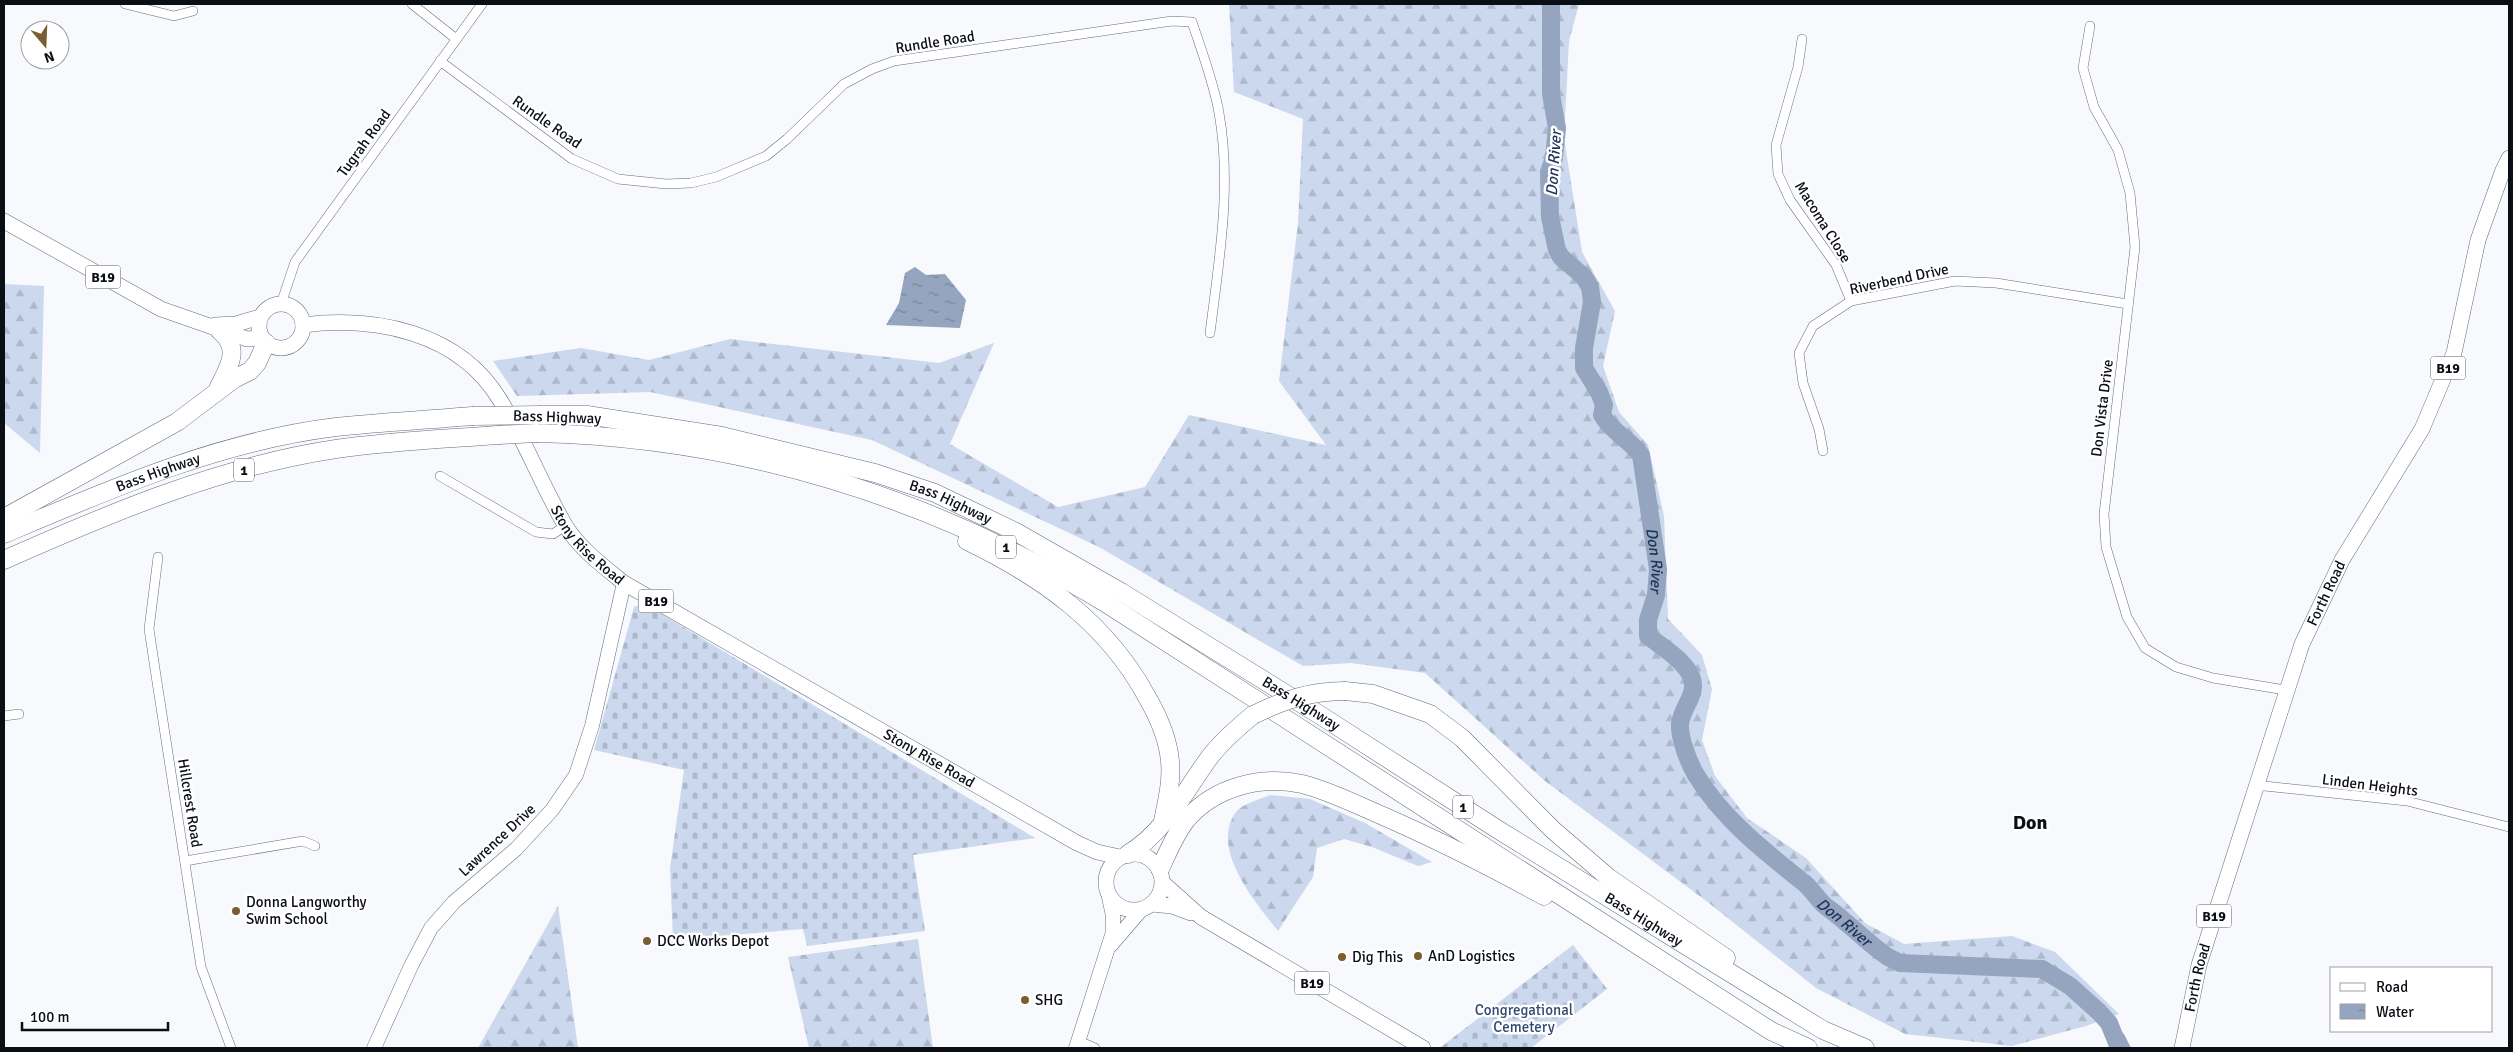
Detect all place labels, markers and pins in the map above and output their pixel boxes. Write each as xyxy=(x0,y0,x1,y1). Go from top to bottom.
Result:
place label: Donna Langworthy Swim School xyxy=(246,893,367,928)
marker: Donna Langworthy Swim School xyxy=(230,905,242,917)
place label: DCC Works Depot xyxy=(657,932,769,950)
marker: DCC Works Depot xyxy=(641,935,653,947)
place label: AnD Logistics xyxy=(1428,947,1516,965)
place label: Dig This xyxy=(1352,948,1404,966)
marker: AnD Logistics xyxy=(1412,950,1424,962)
marker: Dig This xyxy=(1336,951,1348,963)
place label: SHG xyxy=(1035,991,1063,1009)
marker: SHG xyxy=(1019,994,1031,1006)

